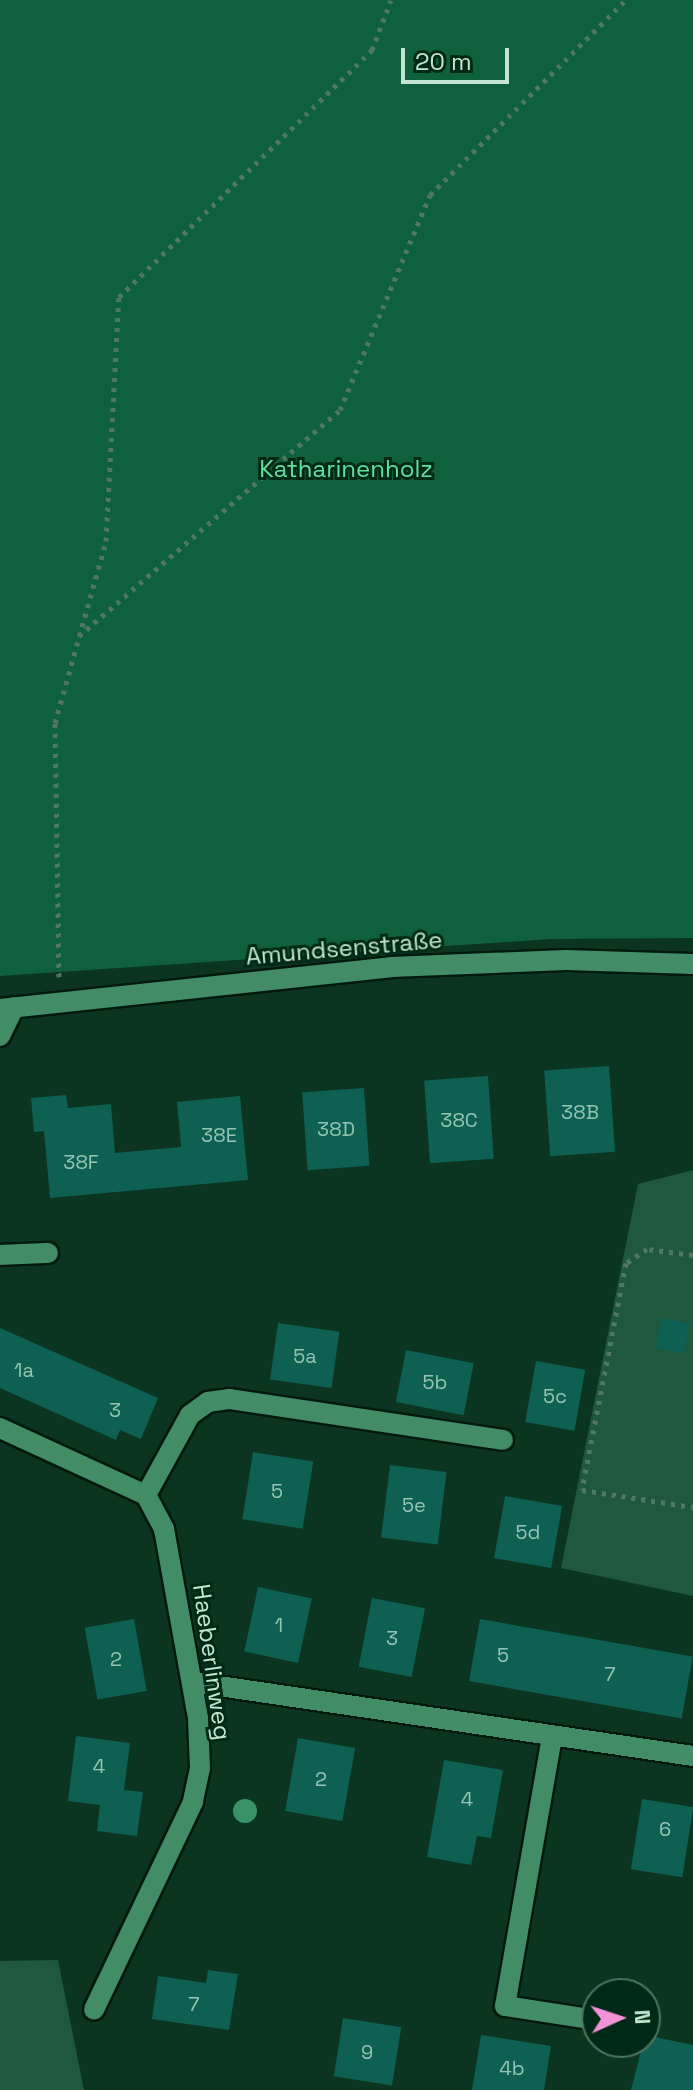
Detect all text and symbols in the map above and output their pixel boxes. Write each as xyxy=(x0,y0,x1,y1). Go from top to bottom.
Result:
scale bar xyxy=(405,32,513,82)
text: 20 m xyxy=(415,46,472,77)
park label: Katharinenholz xyxy=(259,455,433,483)
street label: Amundsenstraße xyxy=(245,925,443,971)
house number: 38B xyxy=(561,1100,599,1124)
house number: 38C xyxy=(440,1108,478,1132)
house number: 38D xyxy=(317,1117,355,1141)
house number: 38E xyxy=(201,1123,237,1147)
house number: 38F xyxy=(63,1150,99,1174)
house number: 5a xyxy=(293,1344,317,1368)
house number: 1a xyxy=(14,1358,34,1382)
house number: 5b xyxy=(423,1370,447,1394)
house number: 5c xyxy=(543,1384,567,1408)
house number: 3 xyxy=(109,1398,121,1422)
house number: 5 xyxy=(271,1479,283,1503)
house number: 5e xyxy=(402,1493,426,1517)
house number: 5d xyxy=(516,1520,540,1544)
street label: Haeberlinweg xyxy=(187,1582,237,1742)
house number: 1 xyxy=(275,1613,283,1637)
house number: 3 xyxy=(386,1626,398,1650)
house number: 5 xyxy=(497,1643,509,1667)
house number: 2 xyxy=(110,1647,122,1671)
house number: 7 xyxy=(604,1662,616,1686)
house number: 4 xyxy=(93,1754,105,1778)
house number: 2 xyxy=(315,1767,327,1791)
house number: 4 xyxy=(461,1787,473,1811)
house number: 6 xyxy=(659,1817,671,1841)
north arrow xyxy=(581,1978,661,2058)
house number: 7 xyxy=(188,1992,200,2016)
text: N xyxy=(629,2009,657,2025)
house number: 9 xyxy=(361,2040,373,2064)
house number: 4b xyxy=(499,2056,525,2080)

